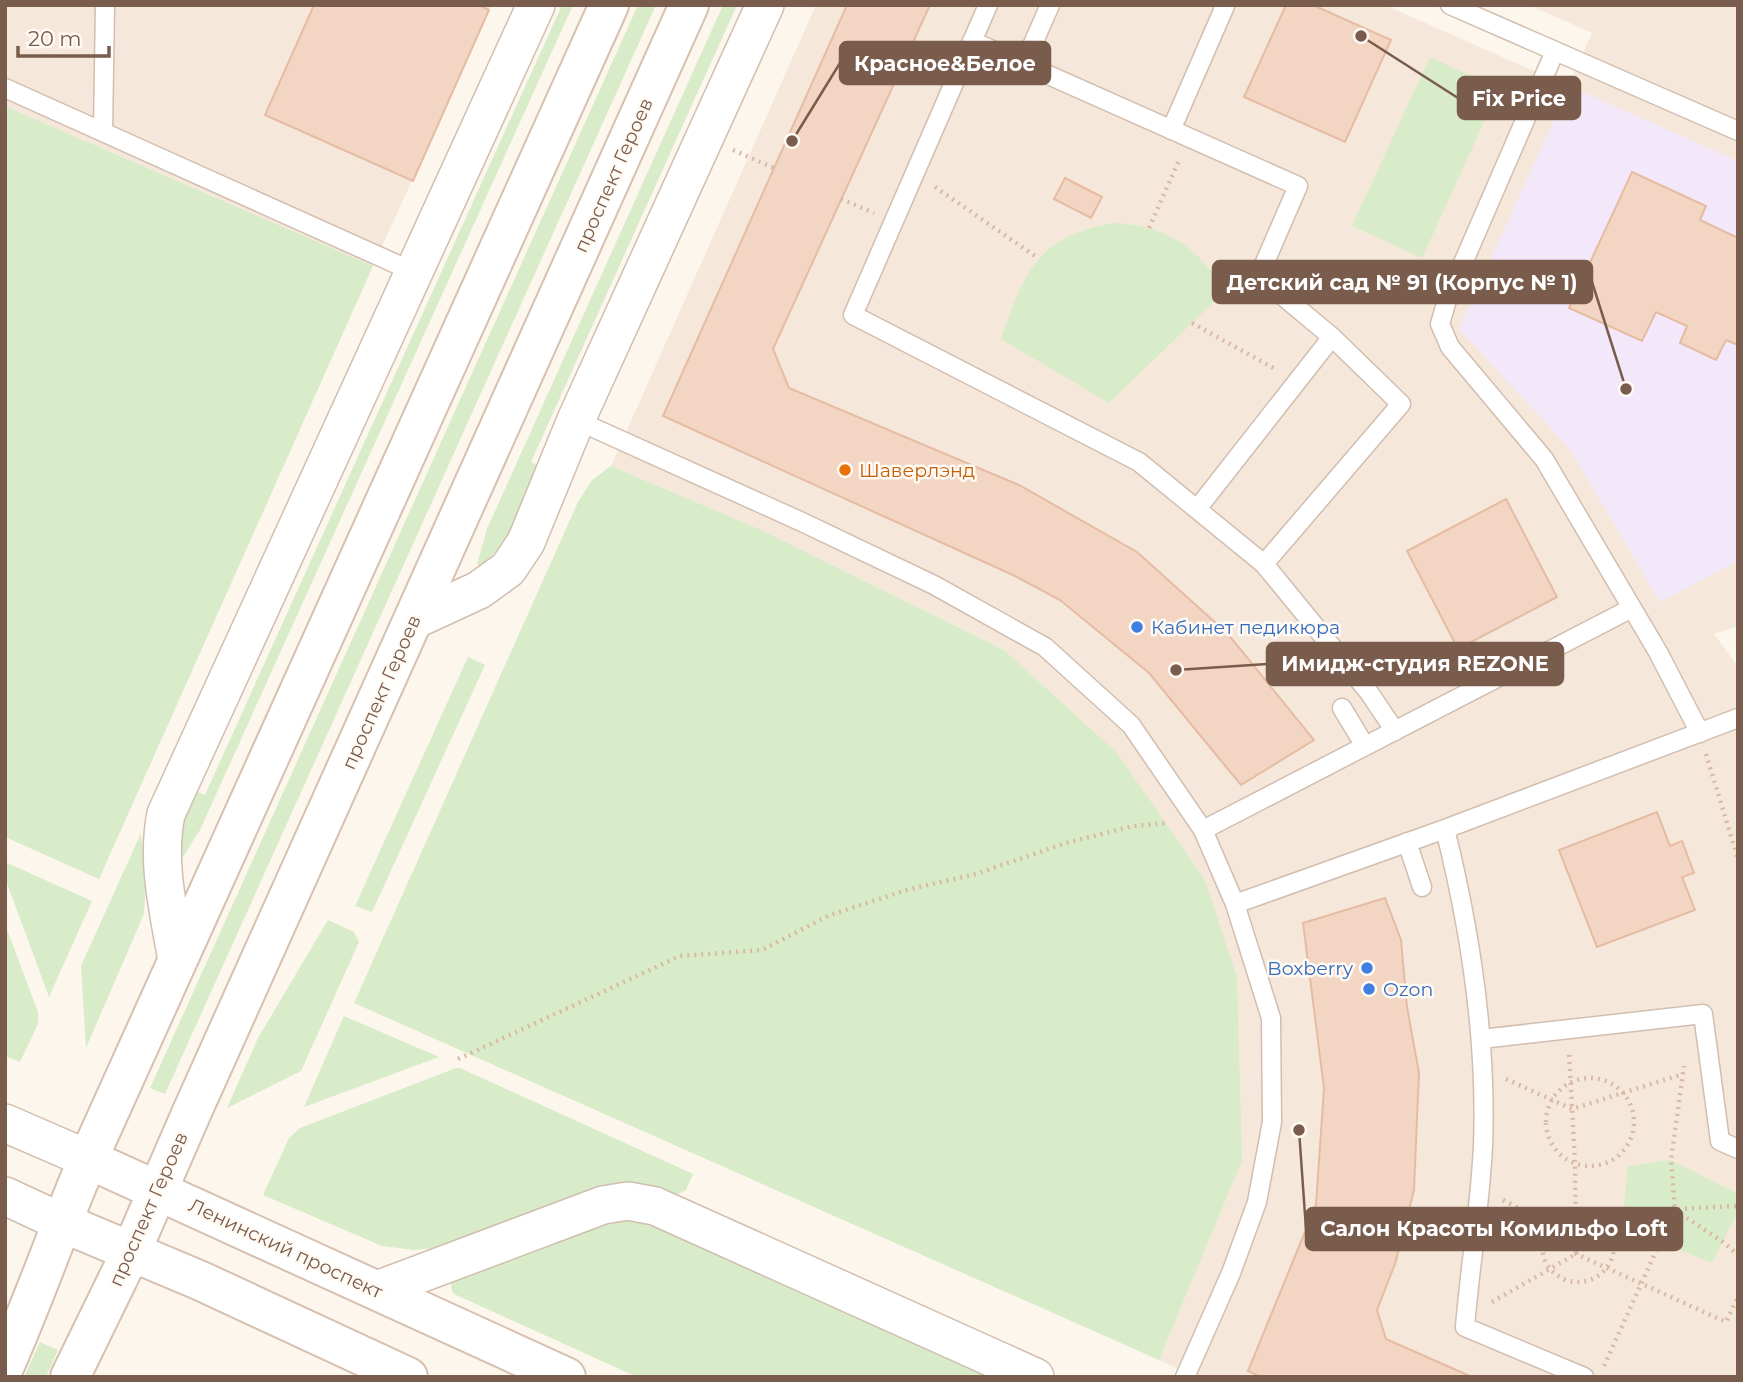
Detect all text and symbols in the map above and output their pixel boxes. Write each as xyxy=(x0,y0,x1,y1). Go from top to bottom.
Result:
scale bar xyxy=(18,14,108,58)
text: 20 m xyxy=(28,26,82,51)
callout: Красное&Белое xyxy=(840,42,1050,84)
text: Красное&Белое xyxy=(854,51,1036,76)
callout: Fix Price xyxy=(1458,77,1580,119)
text: Fix Price xyxy=(1472,86,1566,111)
street label: проспект Героев xyxy=(569,94,658,256)
callout: Детский сад № 91 (Корпус № 1) xyxy=(1213,261,1592,303)
text: Детский сад № 91 (Корпус № 1) xyxy=(1227,270,1577,295)
place label: Шаверлэнд xyxy=(859,459,975,482)
marker: Шаверлэнд xyxy=(837,462,853,478)
street label: проспект Героев xyxy=(337,611,426,773)
place label: Кабинет педикюра xyxy=(1151,616,1340,639)
marker: Кабинет педикюра xyxy=(1129,619,1145,635)
callout: Имидж-студия REZONE xyxy=(1267,643,1563,685)
text: Имидж-студия REZONE xyxy=(1281,651,1549,676)
place label: Boxberry xyxy=(1267,957,1354,980)
marker: Boxberry xyxy=(1359,960,1375,976)
place label: Ozon xyxy=(1383,978,1433,1001)
marker: Ozon xyxy=(1361,981,1377,997)
street label: проспект Героев xyxy=(104,1128,193,1290)
street label: Ленинский проспект xyxy=(185,1193,386,1304)
callout: Салон Красоты Комильфо Loft xyxy=(1306,1208,1682,1250)
text: Салон Красоты Комильфо Loft xyxy=(1320,1216,1668,1241)

